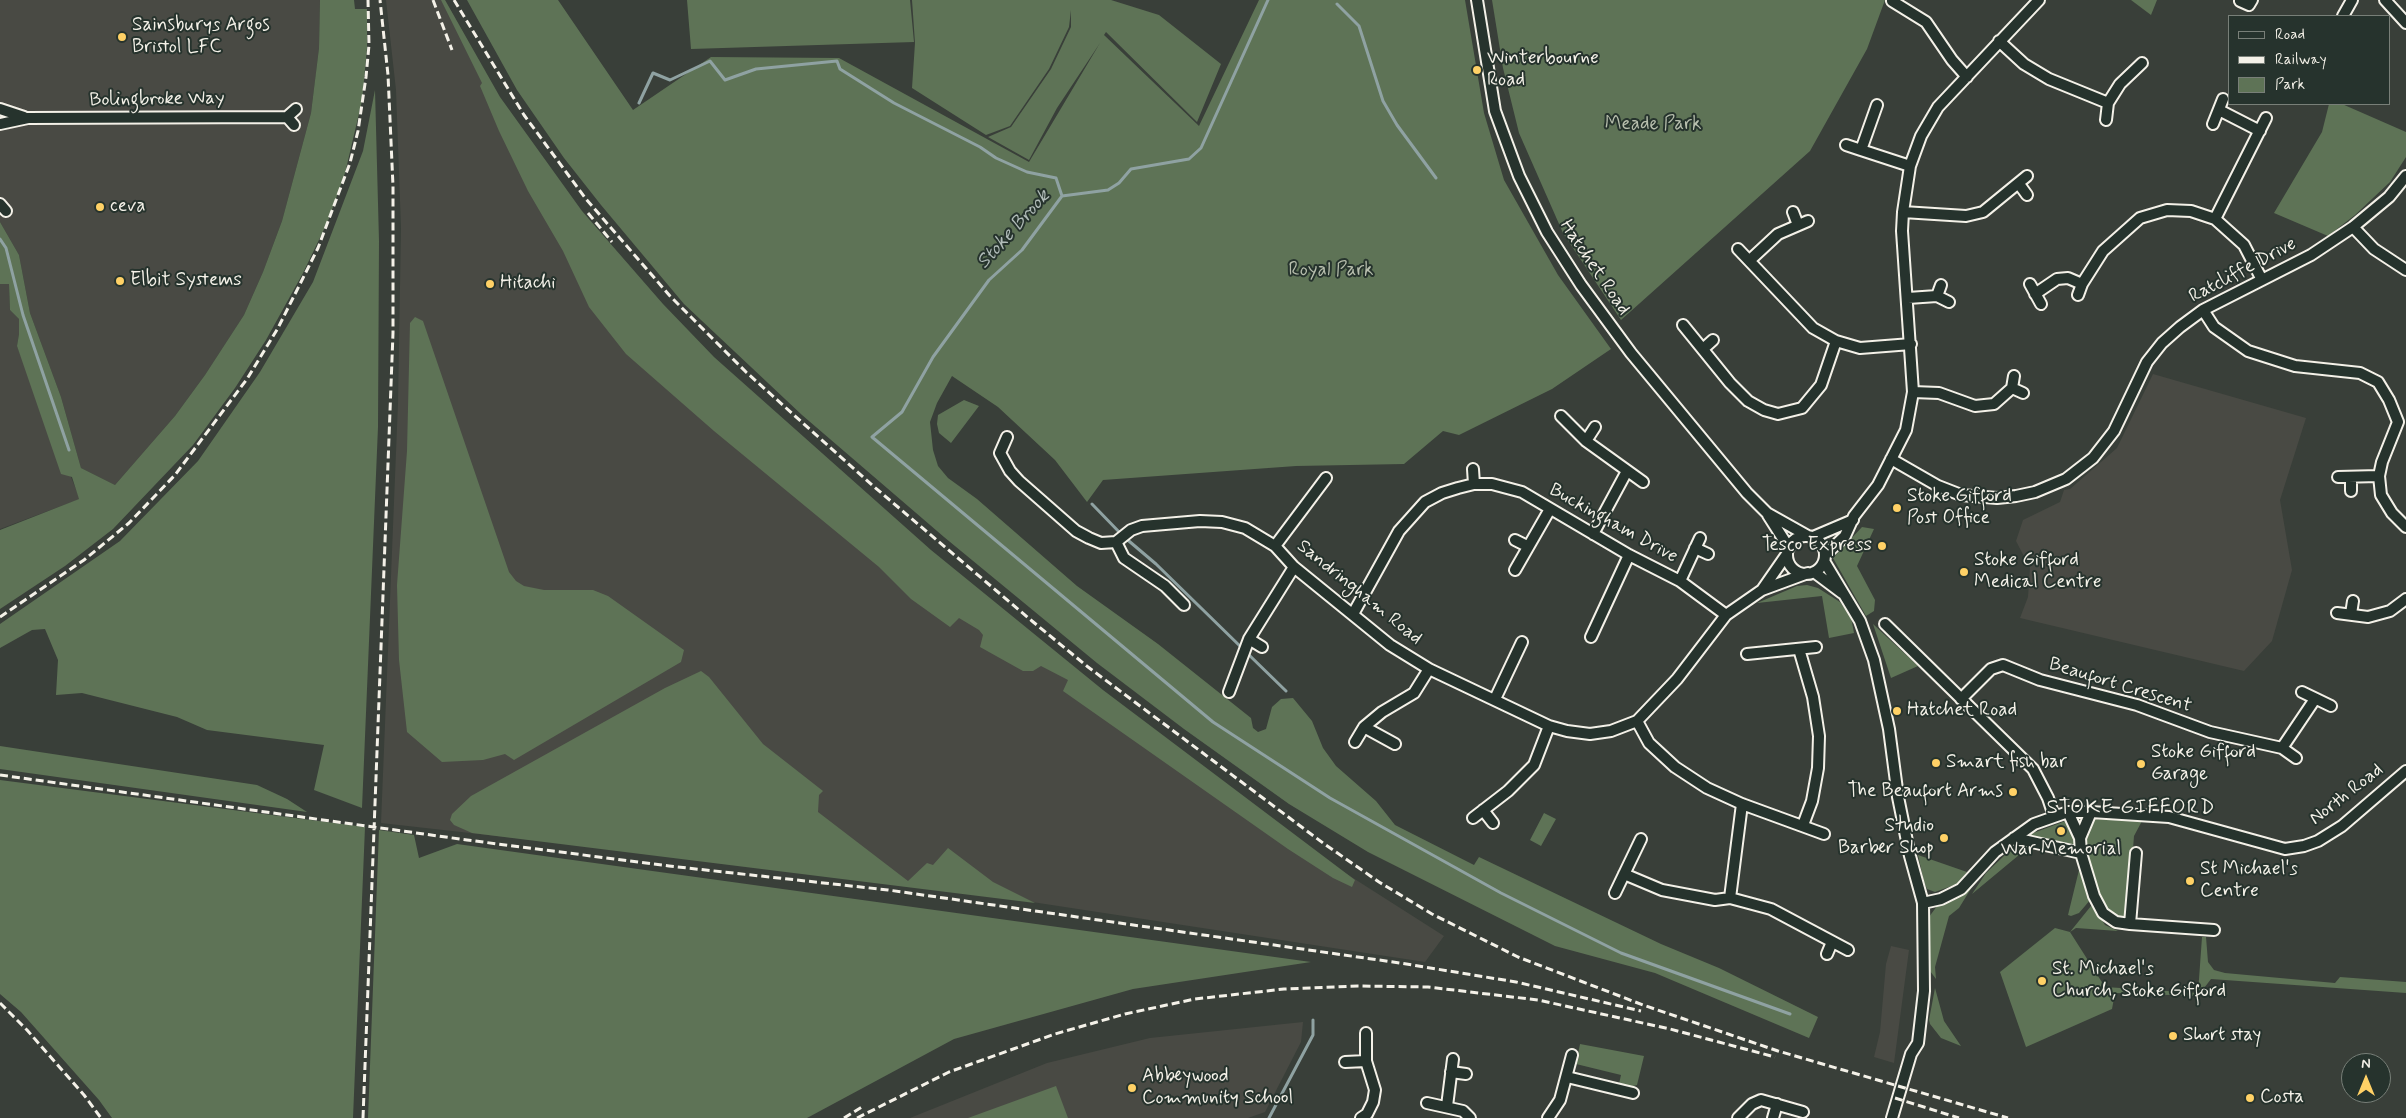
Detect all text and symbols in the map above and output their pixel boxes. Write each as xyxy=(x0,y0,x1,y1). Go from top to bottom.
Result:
place label: Sainsburys Argos Bristol LFC xyxy=(132,15,270,59)
legend xyxy=(2228,15,2391,105)
text: Road xyxy=(2275,25,2305,45)
marker: Sainsburys Argos Bristol LFC xyxy=(116,31,128,43)
place label: Winterbourne Road xyxy=(1487,48,1599,92)
text: Railway xyxy=(2275,50,2327,70)
marker: Winterbourne Road xyxy=(1471,64,1483,76)
text: Park xyxy=(2275,75,2305,95)
street label: Bolingbroke Way xyxy=(89,87,225,113)
park label: Meade Park xyxy=(1605,114,1701,136)
water label: Stoke Brook xyxy=(972,186,1056,274)
place label: ceva xyxy=(110,196,146,218)
marker: ceva xyxy=(94,201,106,213)
street label: Hatchet Road xyxy=(1554,216,1634,320)
street label: Ratcliffe Drive xyxy=(2185,233,2301,309)
park label: Royal Park xyxy=(1289,260,1373,282)
place label: Elbit Systems xyxy=(130,270,242,292)
place label: Hitachi xyxy=(500,273,556,295)
marker: Elbit Systems xyxy=(114,275,126,287)
marker: Hitachi xyxy=(484,278,496,290)
street label: Buckingham Drive xyxy=(1545,479,1681,569)
place label: Stoke Gifford Post Office xyxy=(1907,486,2012,530)
marker: Stoke Gifford Post Office xyxy=(1891,502,1903,514)
street label: Sandringham Road xyxy=(1292,535,1426,651)
place label: Tesco Express xyxy=(1762,535,1872,557)
marker: Tesco Express xyxy=(1876,540,1888,552)
place label: Stoke Gifford Medical Centre xyxy=(1974,550,2102,594)
marker: Stoke Gifford Medical Centre xyxy=(1958,566,1970,578)
street label: Beaufort Crescent xyxy=(2046,653,2194,719)
place label: Hatchet Road xyxy=(1907,700,2017,722)
marker: Hatchet Road xyxy=(1891,705,1903,717)
place label: Stoke Gifford Garage xyxy=(2151,742,2256,786)
place label: Smart fish bar xyxy=(1946,752,2067,774)
marker: Smart fish bar xyxy=(1930,757,1942,769)
marker: Stoke Gifford Garage xyxy=(2135,758,2147,770)
street label: North Road xyxy=(2306,759,2388,831)
place label: The Beaufort Arms xyxy=(1848,781,2003,803)
marker: The Beaufort Arms xyxy=(2007,786,2019,798)
district label: STOKE GIFFORD xyxy=(2044,796,2218,822)
place label: Studio Barber Shop xyxy=(1838,816,1934,860)
marker: War Memorial xyxy=(2055,825,2067,837)
marker: Studio Barber Shop xyxy=(1938,832,1950,844)
place label: War Memorial xyxy=(2001,839,2121,861)
place label: St Michael's Centre xyxy=(2200,859,2298,903)
marker: St Michael's Centre xyxy=(2184,875,2196,887)
place label: St. Michael's Church, Stoke Gifford xyxy=(2052,959,2226,1003)
marker: St. Michael's Church, Stoke Gifford xyxy=(2036,975,2048,987)
place label: Short stay xyxy=(2183,1025,2261,1047)
marker: Short stay xyxy=(2167,1030,2179,1042)
north arrow xyxy=(2341,1053,2391,1103)
text: N xyxy=(2361,1055,2371,1073)
place label: Abbeywood Community School xyxy=(1142,1066,1293,1110)
marker: Abbeywood Community School xyxy=(1126,1082,1138,1094)
place label: Costa xyxy=(2260,1087,2304,1109)
marker: Costa xyxy=(2244,1092,2256,1104)

